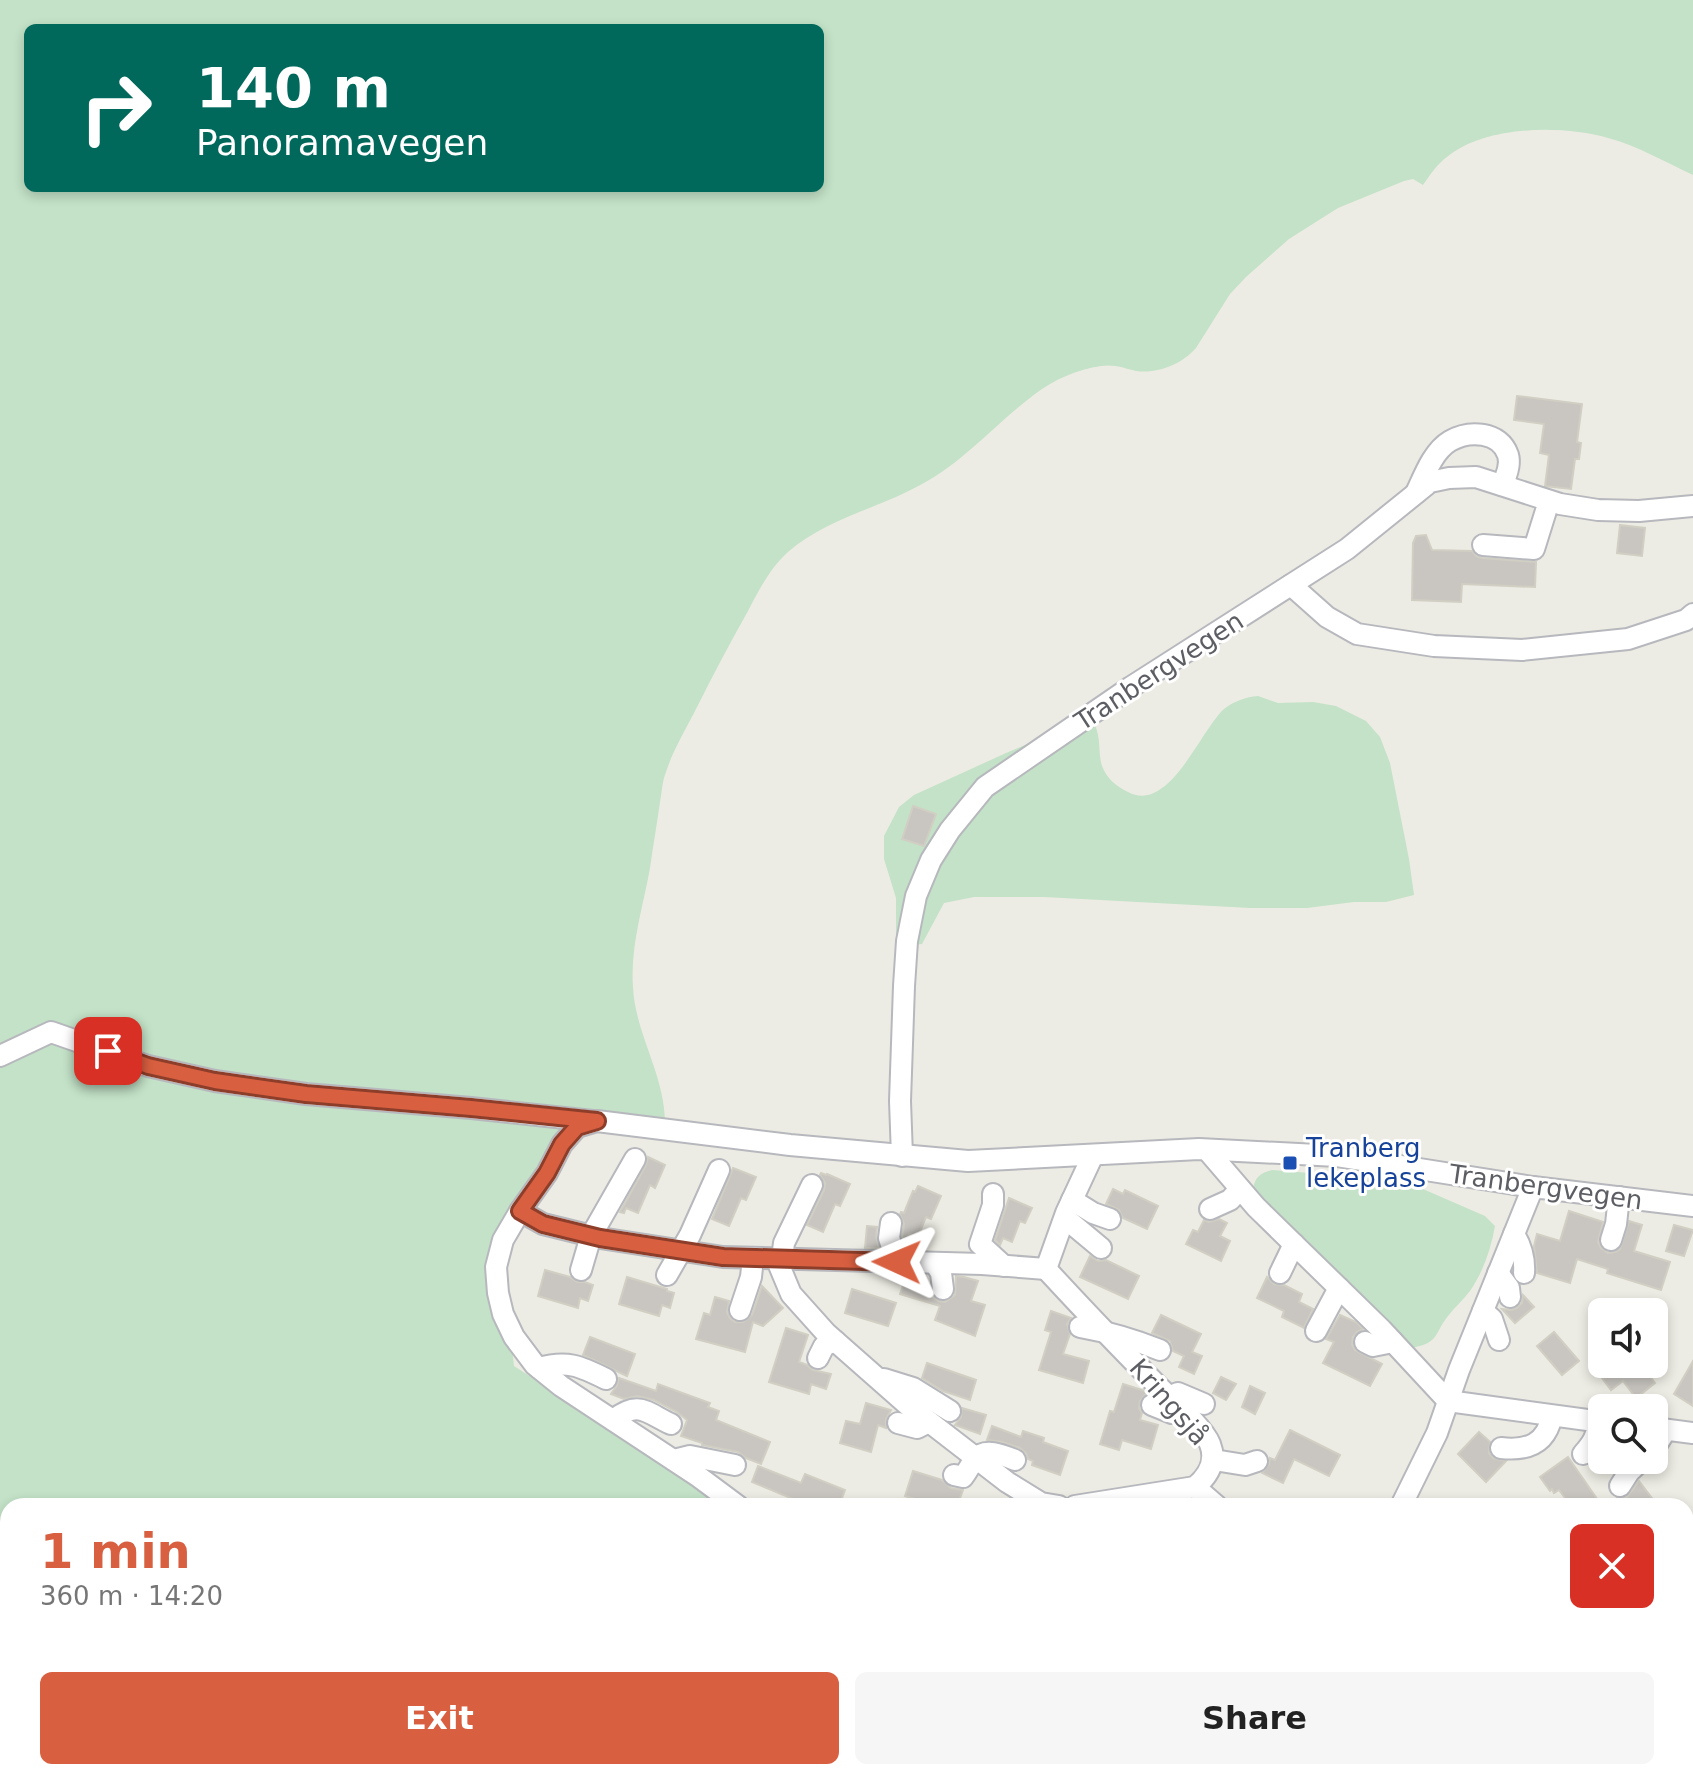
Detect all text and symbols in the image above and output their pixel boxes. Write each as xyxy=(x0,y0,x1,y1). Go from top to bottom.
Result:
text: 140 m xyxy=(196,55,391,120)
icon: right xyxy=(64,56,168,160)
text: Panoramavegen xyxy=(196,122,488,163)
street label: Tranbergvegen xyxy=(1068,605,1249,737)
pin xyxy=(74,1017,142,1085)
icon: arrive xyxy=(86,1029,130,1073)
place label: Tranberg lekeplass xyxy=(1305,1133,1426,1193)
marker: Tranberg lekeplass xyxy=(1281,1154,1299,1172)
street label: Tranbergvegen xyxy=(1446,1158,1645,1215)
position arrow xyxy=(855,1220,939,1304)
map controls xyxy=(1588,1298,1668,1474)
button: sound xyxy=(1588,1298,1668,1378)
street label: Kringsjå xyxy=(1123,1353,1215,1451)
button: search xyxy=(1588,1394,1668,1474)
text: 1 min xyxy=(40,1523,191,1579)
button: close xyxy=(1570,1524,1654,1608)
text: 360 m · 14:20 xyxy=(40,1581,223,1611)
button: Exit xyxy=(40,1672,839,1764)
button: Share xyxy=(855,1672,1654,1764)

